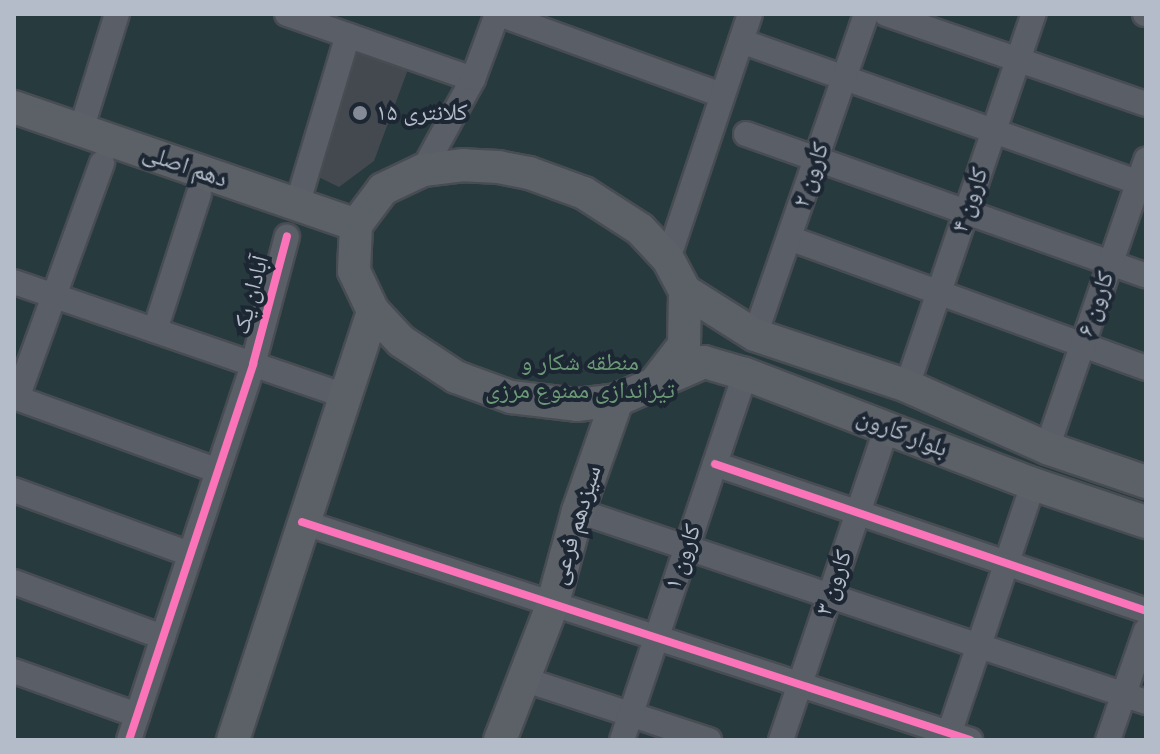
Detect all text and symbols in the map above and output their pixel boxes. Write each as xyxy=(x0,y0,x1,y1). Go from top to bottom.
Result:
place label: کلانتری ۱۵ xyxy=(376,99,468,127)
marker: کلانتری ۱۵ xyxy=(351,104,369,122)
street label: دهم اصلی xyxy=(139,138,231,194)
street label: کارون ۲ xyxy=(786,139,836,211)
street label: کارون ۴ xyxy=(945,164,995,236)
street label: آبادان یک xyxy=(227,252,275,338)
street label: کارون ۶ xyxy=(1071,268,1121,340)
park label: منطقه شکار و تیراندازی ممنوع مرزی xyxy=(485,349,675,405)
street label: بلوار کارون xyxy=(853,403,951,463)
street label: سیزدهم فرعی xyxy=(544,462,608,588)
street label: کارون ۱ xyxy=(658,521,708,593)
street label: کارون ۳ xyxy=(809,547,859,619)

